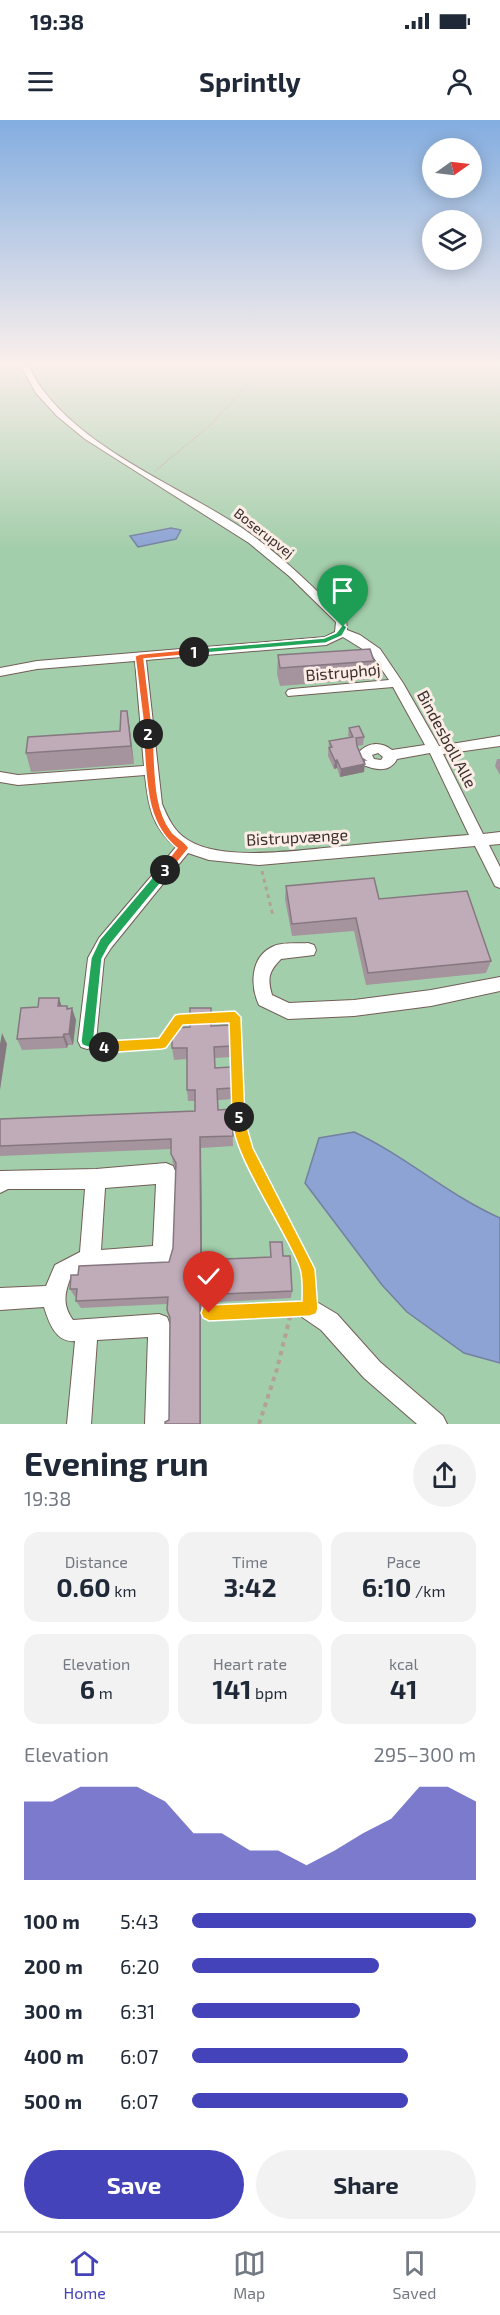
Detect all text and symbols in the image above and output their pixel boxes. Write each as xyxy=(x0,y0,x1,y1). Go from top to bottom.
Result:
text: 19:38 xyxy=(30,8,84,34)
icon: menu xyxy=(24,65,57,98)
text: Sprintly xyxy=(199,65,301,97)
icon: person xyxy=(443,65,476,98)
north arrow xyxy=(422,138,482,198)
map controls xyxy=(422,138,482,270)
button: layers xyxy=(422,210,482,270)
street label: Boserupvej xyxy=(231,504,298,561)
pin xyxy=(317,565,368,627)
icon: arrive xyxy=(326,574,359,607)
pin: 1 xyxy=(179,637,209,667)
text: 1 xyxy=(191,642,197,661)
street label: Bistruphøj xyxy=(305,659,381,685)
street label: Bindesbøll Alle xyxy=(414,687,481,791)
pin: 2 xyxy=(133,719,163,749)
text: 2 xyxy=(143,724,153,743)
street label: Bistrupvænge xyxy=(246,824,348,849)
pin: 3 xyxy=(150,855,180,885)
text: 3 xyxy=(160,860,170,879)
pin: 4 xyxy=(89,1032,119,1062)
text: 4 xyxy=(99,1037,109,1056)
pin: 5 xyxy=(224,1102,254,1132)
text: 5 xyxy=(235,1107,243,1126)
pin xyxy=(183,1251,234,1313)
icon: check xyxy=(192,1260,225,1293)
text: Evening run xyxy=(24,1443,209,1483)
button: share xyxy=(413,1444,476,1507)
text: 19:38 xyxy=(24,1486,71,1510)
text: Distance xyxy=(65,1552,128,1571)
text: Time xyxy=(232,1552,268,1571)
text: Pace xyxy=(386,1552,421,1571)
text: 0.60 xyxy=(56,1571,111,1602)
text: 3:42 xyxy=(223,1571,277,1602)
text: 6:10 xyxy=(362,1571,411,1602)
text: km xyxy=(111,1581,136,1600)
text: /km xyxy=(411,1581,446,1600)
text: Elevation xyxy=(62,1654,130,1673)
text: Heart rate xyxy=(213,1654,287,1673)
text: kcal xyxy=(389,1654,418,1673)
text: 6 xyxy=(80,1673,95,1704)
text: 141 xyxy=(212,1673,252,1704)
text: 41 xyxy=(390,1673,418,1704)
text: m xyxy=(95,1683,113,1702)
text: bpm xyxy=(252,1683,288,1702)
text: Elevation xyxy=(24,1742,109,1766)
text: 295–300 m xyxy=(374,1742,476,1766)
text: 100 m xyxy=(24,1909,80,1933)
text: 5:43 xyxy=(120,1909,159,1933)
text: 200 m xyxy=(24,1954,83,1978)
text: 6:20 xyxy=(120,1954,159,1978)
text: 300 m xyxy=(24,1999,83,2023)
text: 6:31 xyxy=(120,1999,155,2023)
text: 400 m xyxy=(24,2044,84,2068)
text: 6:07 xyxy=(120,2044,158,2068)
text: 500 m xyxy=(24,2089,82,2113)
text: 6:07 xyxy=(120,2089,158,2113)
button: Save xyxy=(24,2150,244,2219)
button: Share xyxy=(256,2150,476,2219)
tab: Home xyxy=(63,2247,106,2302)
tab: Map xyxy=(233,2247,266,2302)
tab: Saved xyxy=(393,2247,437,2302)

